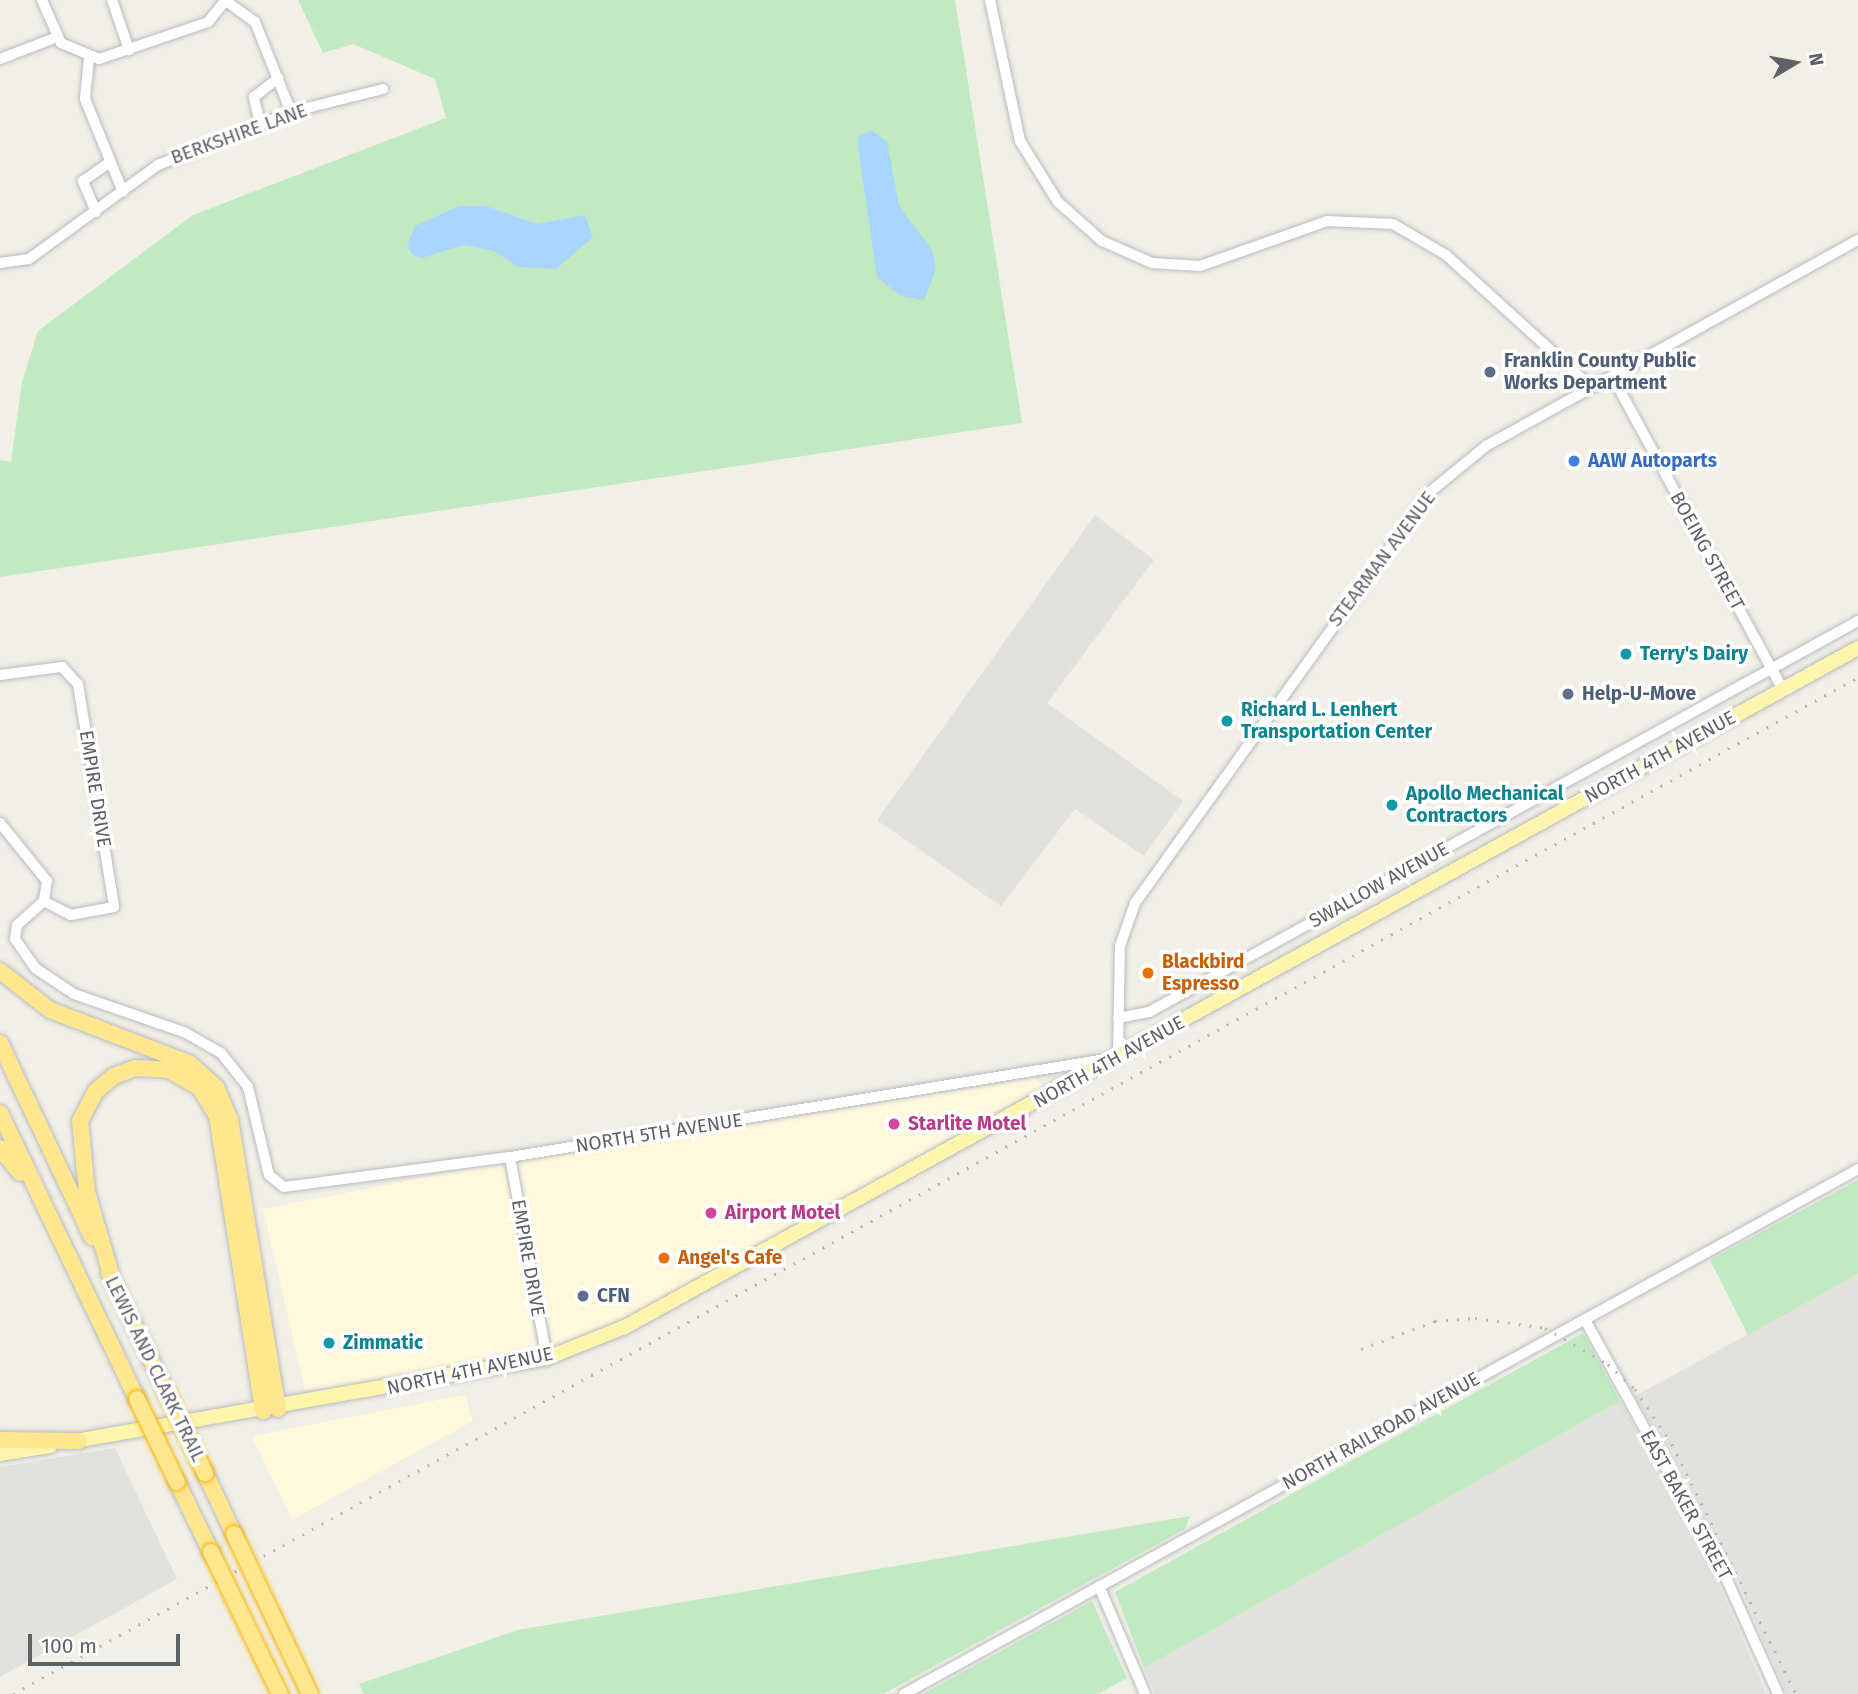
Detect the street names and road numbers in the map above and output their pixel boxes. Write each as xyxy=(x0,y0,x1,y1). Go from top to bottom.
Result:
street label: BERKSHIRE LANE xyxy=(168,99,310,169)
street label: STEARMAN AVENUE xyxy=(1324,487,1440,631)
street label: BOEING STREET xyxy=(1665,488,1749,614)
street label: NORTH 4TH AVENUE xyxy=(1581,706,1739,808)
street label: EMPIRE DRIVE xyxy=(74,729,116,849)
street label: SWALLOW AVENUE xyxy=(1305,837,1453,933)
street label: NORTH 4TH AVENUE xyxy=(1030,1011,1188,1113)
street label: NORTH 5TH AVENUE xyxy=(574,1109,744,1157)
street label: EMPIRE DRIVE xyxy=(506,1198,550,1318)
street label: LEWIS AND CLARK TRAIL xyxy=(100,1273,210,1465)
street label: NORTH 4TH AVENUE xyxy=(385,1342,555,1400)
street label: NORTH RAILROAD AVENUE xyxy=(1278,1367,1484,1495)
street label: EAST BAKER STREET xyxy=(1635,1426,1737,1584)

